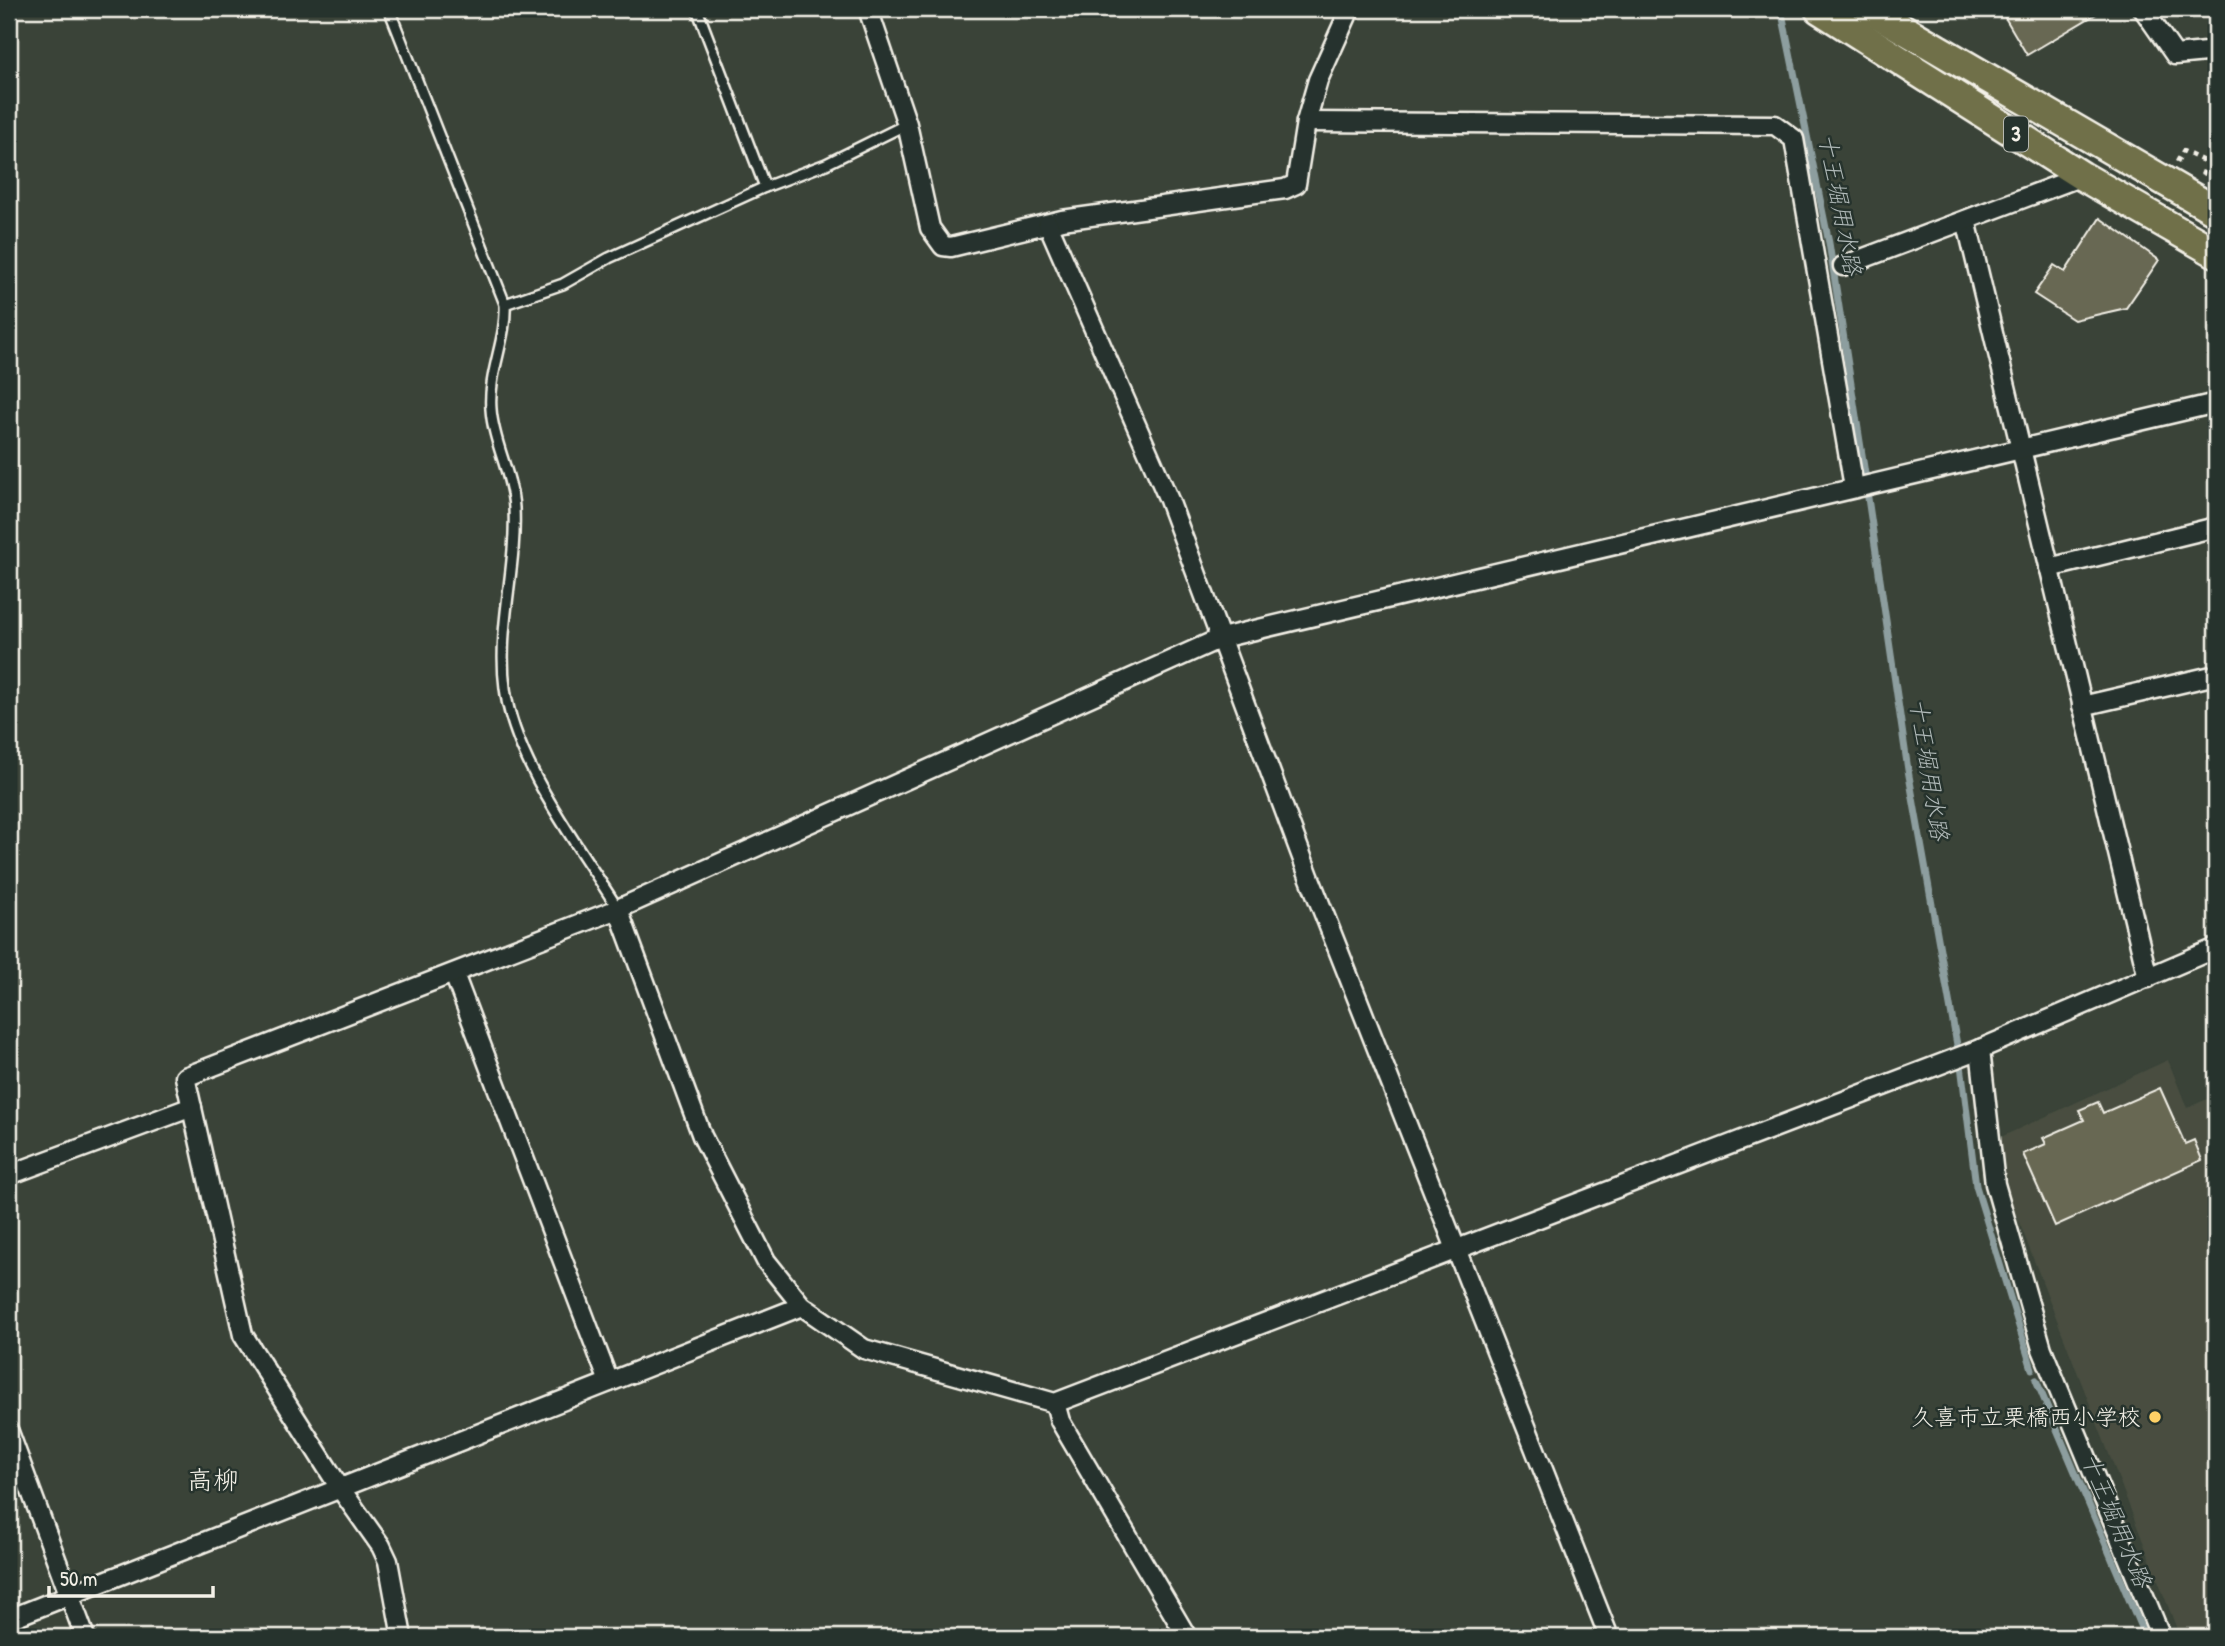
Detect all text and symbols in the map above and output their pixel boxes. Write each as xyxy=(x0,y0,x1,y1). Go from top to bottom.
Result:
road number: 3 xyxy=(2004,116,2028,152)
water label: 十王堀用水路 xyxy=(1812,130,1871,280)
water label: 十王堀用水路 xyxy=(1903,695,1957,844)
place label: 久喜市立栗橋西小学校 xyxy=(1911,1401,2141,1432)
marker: 久喜市立栗橋西小学校 xyxy=(2147,1409,2163,1425)
water label: 十王堀用水路 xyxy=(2074,1447,2161,1594)
district label: 高柳 xyxy=(187,1462,239,1497)
scale bar xyxy=(49,1555,214,1599)
text: 50 m xyxy=(60,1564,97,1593)

